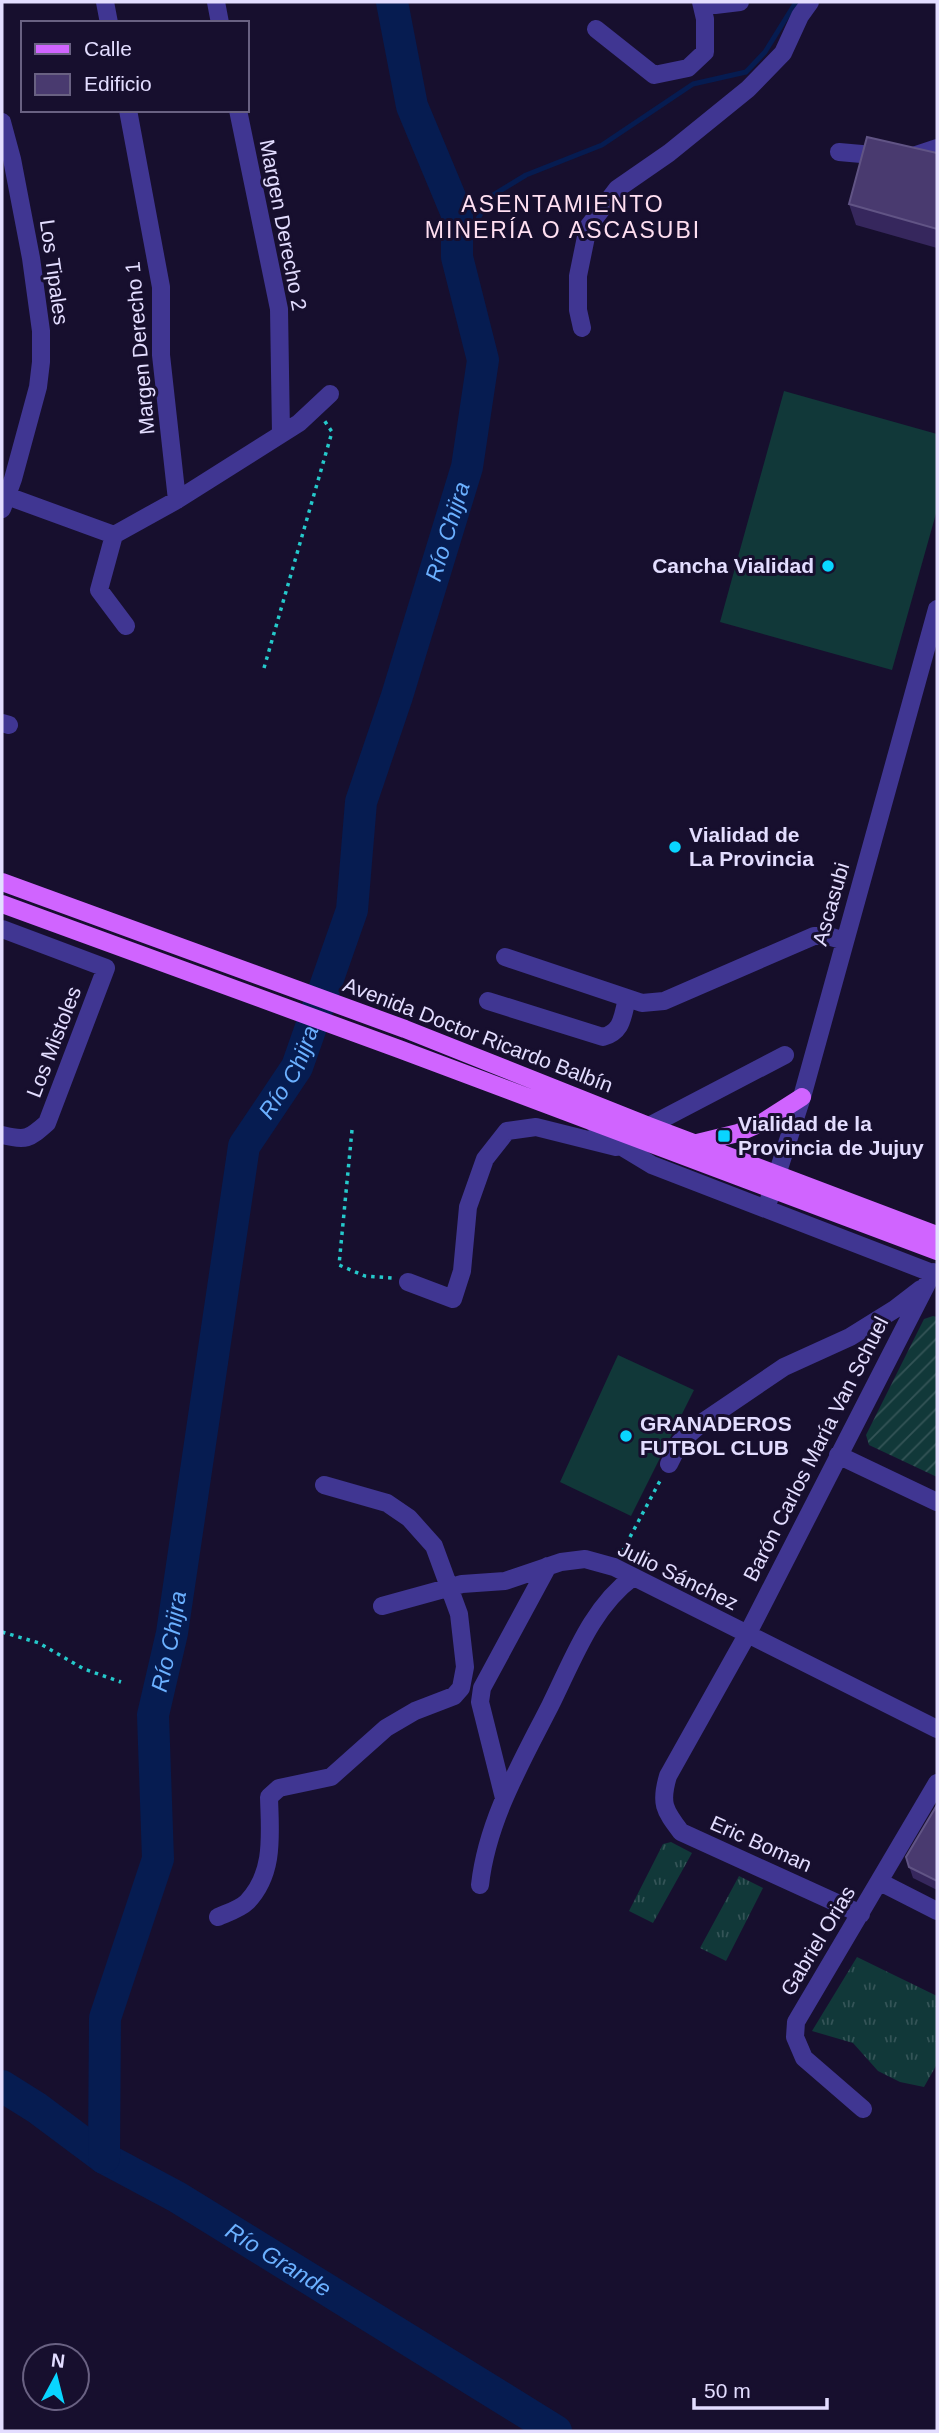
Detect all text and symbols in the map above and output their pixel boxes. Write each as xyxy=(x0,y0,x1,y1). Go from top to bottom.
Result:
legend xyxy=(21,21,248,112)
text: Calle xyxy=(84,37,132,60)
text: Edificio xyxy=(84,72,152,95)
street label: Margen Derecho 2 xyxy=(256,137,311,312)
district label: ASENTAMIENTO MINERÍA O ASCASUBI xyxy=(425,191,701,243)
street label: Los Tipales xyxy=(36,218,73,326)
street label: Margen Derecho 1 xyxy=(120,260,159,436)
water label: Río Chijra xyxy=(420,479,475,584)
place label: Cancha Vialidad xyxy=(652,554,814,577)
marker: Cancha Vialidad xyxy=(820,558,836,574)
place label: Vialidad de La Provincia xyxy=(689,823,814,870)
marker: Vialidad de La Provincia xyxy=(667,839,683,855)
street label: Ascasubi xyxy=(808,860,853,948)
street label: Avenida Doctor Ricardo Balbín xyxy=(340,972,616,1097)
street label: Los Mistoles xyxy=(22,983,85,1100)
water label: Río Chijra xyxy=(253,1022,323,1124)
place label: Vialidad de la Provincia de Jujuy xyxy=(738,1112,924,1159)
marker: Vialidad de la Provincia de Jujuy xyxy=(716,1128,732,1144)
street label: Barón Carlos María Van Schuel xyxy=(739,1313,892,1585)
place label: GRANADEROS FUTBOL CLUB xyxy=(640,1412,792,1459)
marker: GRANADEROS FUTBOL CLUB xyxy=(618,1428,634,1444)
street label: Julio Sánchez xyxy=(614,1537,742,1615)
water label: Río Chijra xyxy=(146,1589,191,1694)
street label: Eric Boman xyxy=(707,1811,815,1876)
street label: Gabriel Orias xyxy=(776,1882,859,2000)
water label: Río Grande xyxy=(221,2217,336,2302)
north arrow xyxy=(21,2342,91,2412)
text: N xyxy=(50,2349,66,2372)
scale bar xyxy=(694,2366,827,2410)
text: 50 m xyxy=(704,2379,751,2402)

